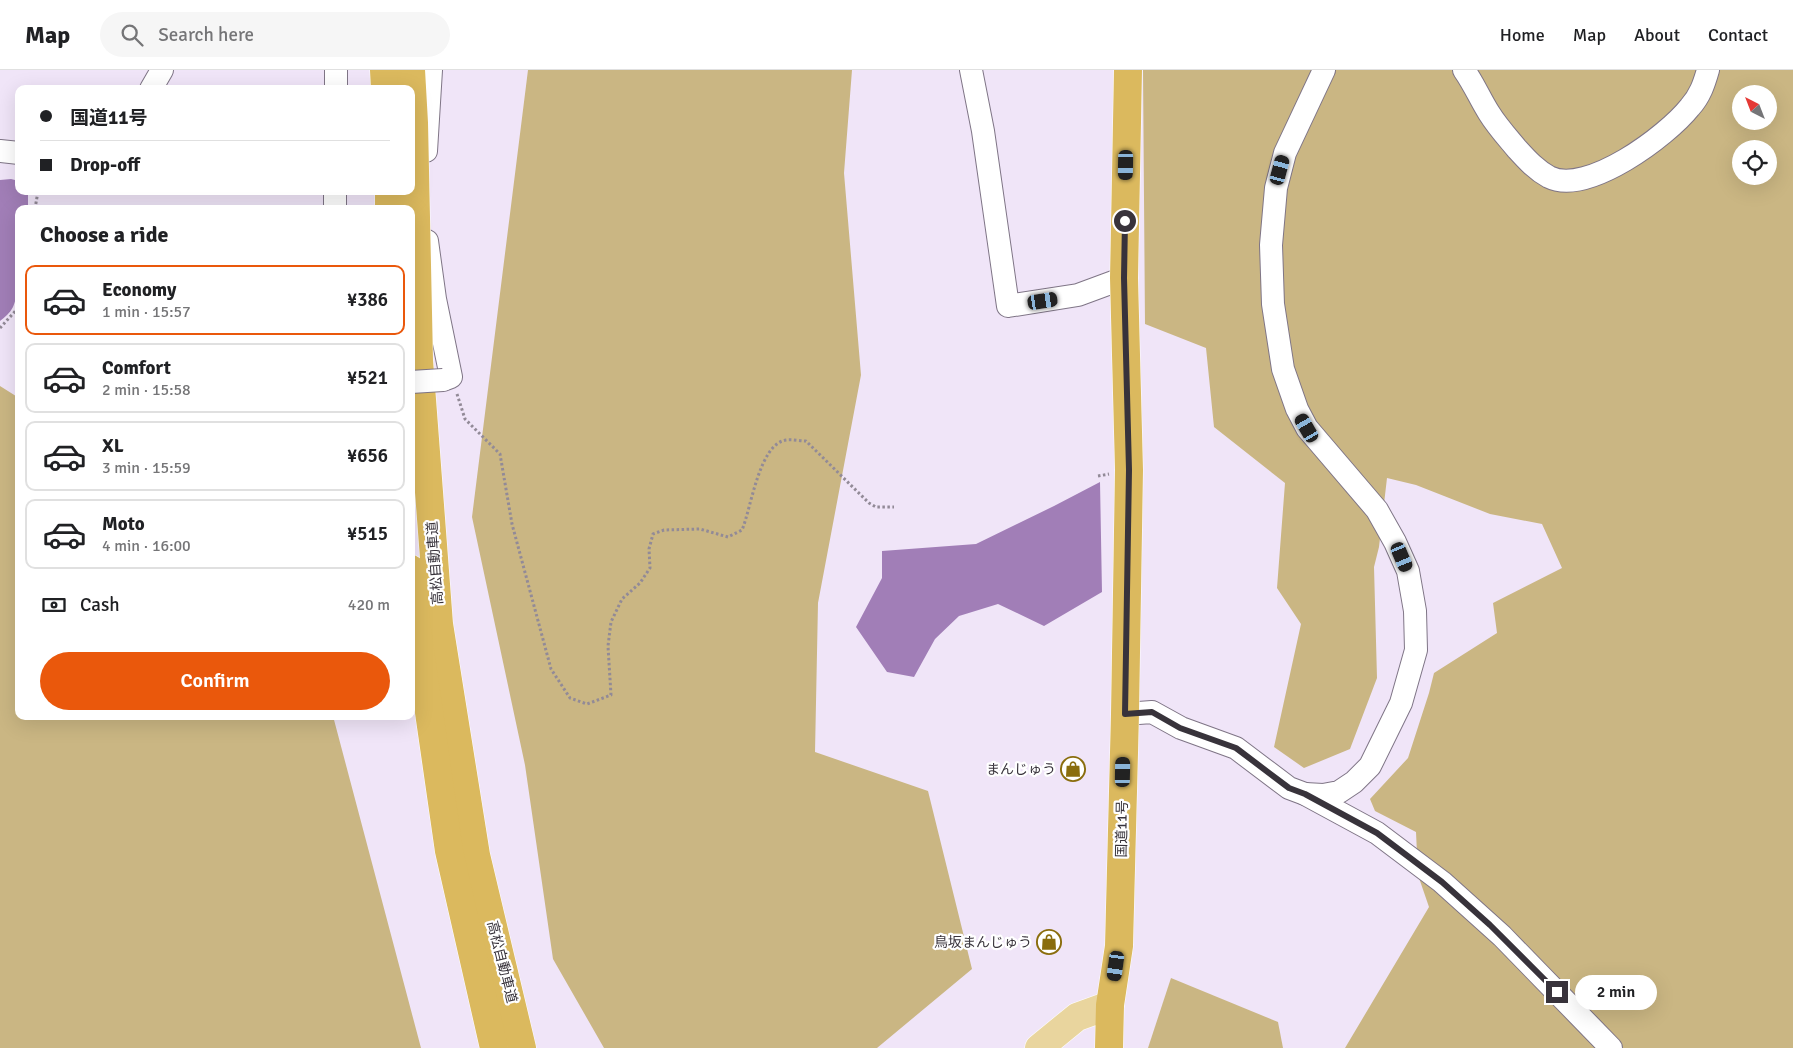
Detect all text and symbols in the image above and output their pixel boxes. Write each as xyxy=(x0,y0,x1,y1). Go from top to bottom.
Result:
search box xyxy=(100,12,450,57)
text: Map xyxy=(25,20,70,50)
icon: search xyxy=(118,21,146,49)
text: Search here xyxy=(158,23,254,47)
text: Home xyxy=(1500,24,1545,46)
text: Map xyxy=(1573,24,1606,46)
text: About xyxy=(1634,24,1680,46)
text: Contact xyxy=(1708,24,1768,46)
north arrow xyxy=(1732,85,1778,130)
map controls xyxy=(1732,85,1777,185)
text: 国道11号 xyxy=(70,106,148,130)
button: locate xyxy=(1732,140,1777,185)
car xyxy=(1118,150,1133,180)
text: Drop-off xyxy=(70,153,140,177)
car xyxy=(1268,154,1291,186)
route start xyxy=(1114,210,1136,232)
text: Choose a ride xyxy=(40,221,168,248)
icon: car xyxy=(42,278,87,323)
text: Economy xyxy=(102,278,176,302)
text: ¥386 xyxy=(347,288,388,312)
car xyxy=(1027,291,1058,311)
text: 1 min · 15:57 xyxy=(102,302,191,322)
icon: car xyxy=(42,356,87,401)
text: Comfort xyxy=(102,356,171,380)
text: ¥521 xyxy=(347,366,388,390)
text: 2 min · 15:58 xyxy=(102,380,191,400)
car xyxy=(1293,411,1320,445)
icon: car xyxy=(42,434,87,479)
text: XL xyxy=(102,434,124,458)
text: ¥656 xyxy=(347,444,388,468)
text: 3 min · 15:59 xyxy=(102,458,191,478)
icon: car xyxy=(42,512,87,557)
text: Moto xyxy=(102,512,145,536)
street label: 高松自動車道 xyxy=(424,521,446,605)
text: ¥515 xyxy=(347,522,388,546)
text: 4 min · 16:00 xyxy=(102,536,191,556)
car xyxy=(1389,540,1414,574)
icon: cash xyxy=(40,591,68,619)
text: Cash xyxy=(80,593,120,617)
text: 420 m xyxy=(348,595,390,615)
button: Confirm xyxy=(40,652,390,710)
shop icon: まんじゅう xyxy=(1060,756,1086,782)
car xyxy=(1115,757,1130,787)
place label: まんじゅう xyxy=(986,761,1056,778)
street label: 国道11号 xyxy=(1113,800,1131,858)
street label: 高松自動車道 xyxy=(484,919,520,1005)
shop icon: 鳥坂まんじゅう xyxy=(1036,929,1062,955)
place label: 鳥坂まんじゅう xyxy=(934,934,1032,951)
car xyxy=(1106,950,1125,982)
callout: 2 min xyxy=(1574,974,1657,1010)
route end xyxy=(1546,981,1568,1003)
text: 2 min xyxy=(1597,982,1635,1002)

